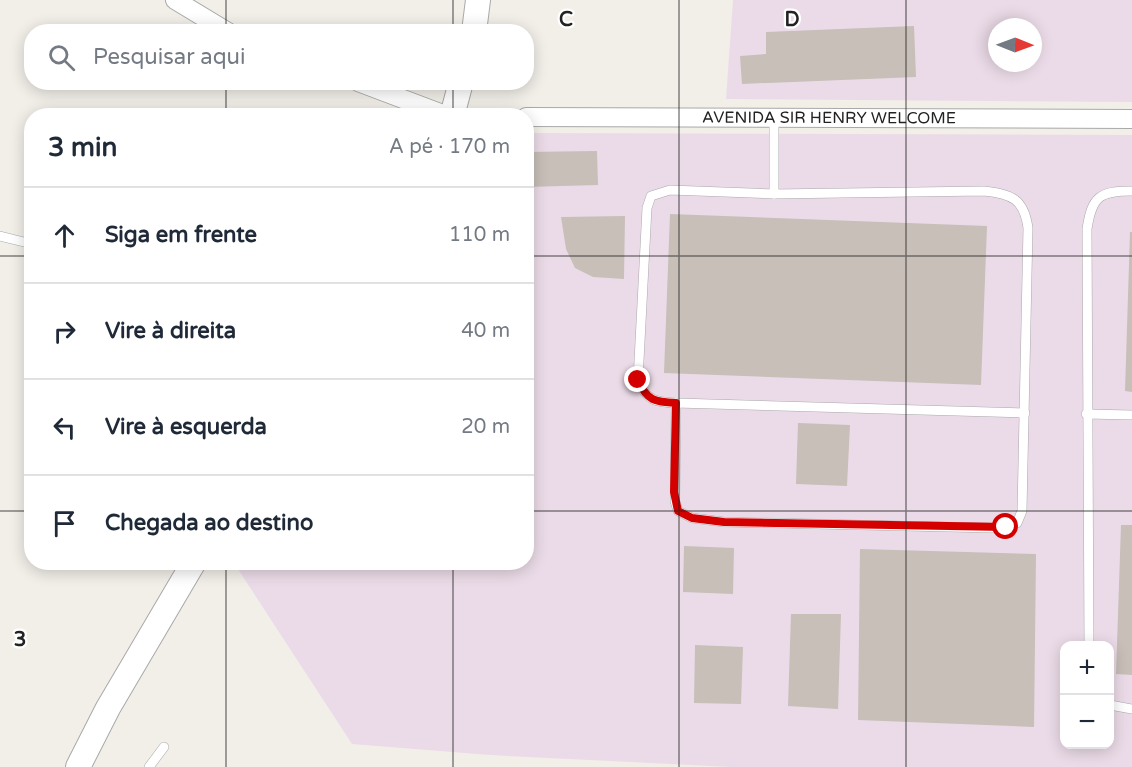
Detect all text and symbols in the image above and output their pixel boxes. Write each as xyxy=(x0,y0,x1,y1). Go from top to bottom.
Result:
text: C xyxy=(559,8,573,32)
text: D xyxy=(784,8,800,32)
north arrow xyxy=(988,18,1042,72)
search box xyxy=(24,24,534,90)
icon: search xyxy=(45,41,78,74)
text: Pesquisar aqui xyxy=(93,44,245,70)
street label: AVENIDA SIR HENRY WELCOME xyxy=(702,108,956,128)
text: 3 min xyxy=(48,132,117,163)
text: A pé · 170 m xyxy=(389,135,510,159)
icon: ahead xyxy=(48,219,81,252)
text: Siga em frente xyxy=(105,222,257,248)
text: 110 m xyxy=(449,223,510,247)
icon: right xyxy=(48,315,81,348)
text: Vire à direita xyxy=(105,318,236,344)
text: 40 m xyxy=(461,319,510,343)
route end xyxy=(624,366,650,392)
icon: left xyxy=(48,411,81,444)
text: Vire à esquerda xyxy=(105,414,267,440)
text: 20 m xyxy=(461,415,510,439)
icon: arrive xyxy=(48,507,81,540)
text: Chegada ao destino xyxy=(105,510,313,536)
route start xyxy=(992,513,1018,539)
text: 3 xyxy=(14,628,26,652)
map controls xyxy=(1060,641,1114,749)
button: + xyxy=(1060,641,1114,695)
button: − xyxy=(1060,695,1114,749)

